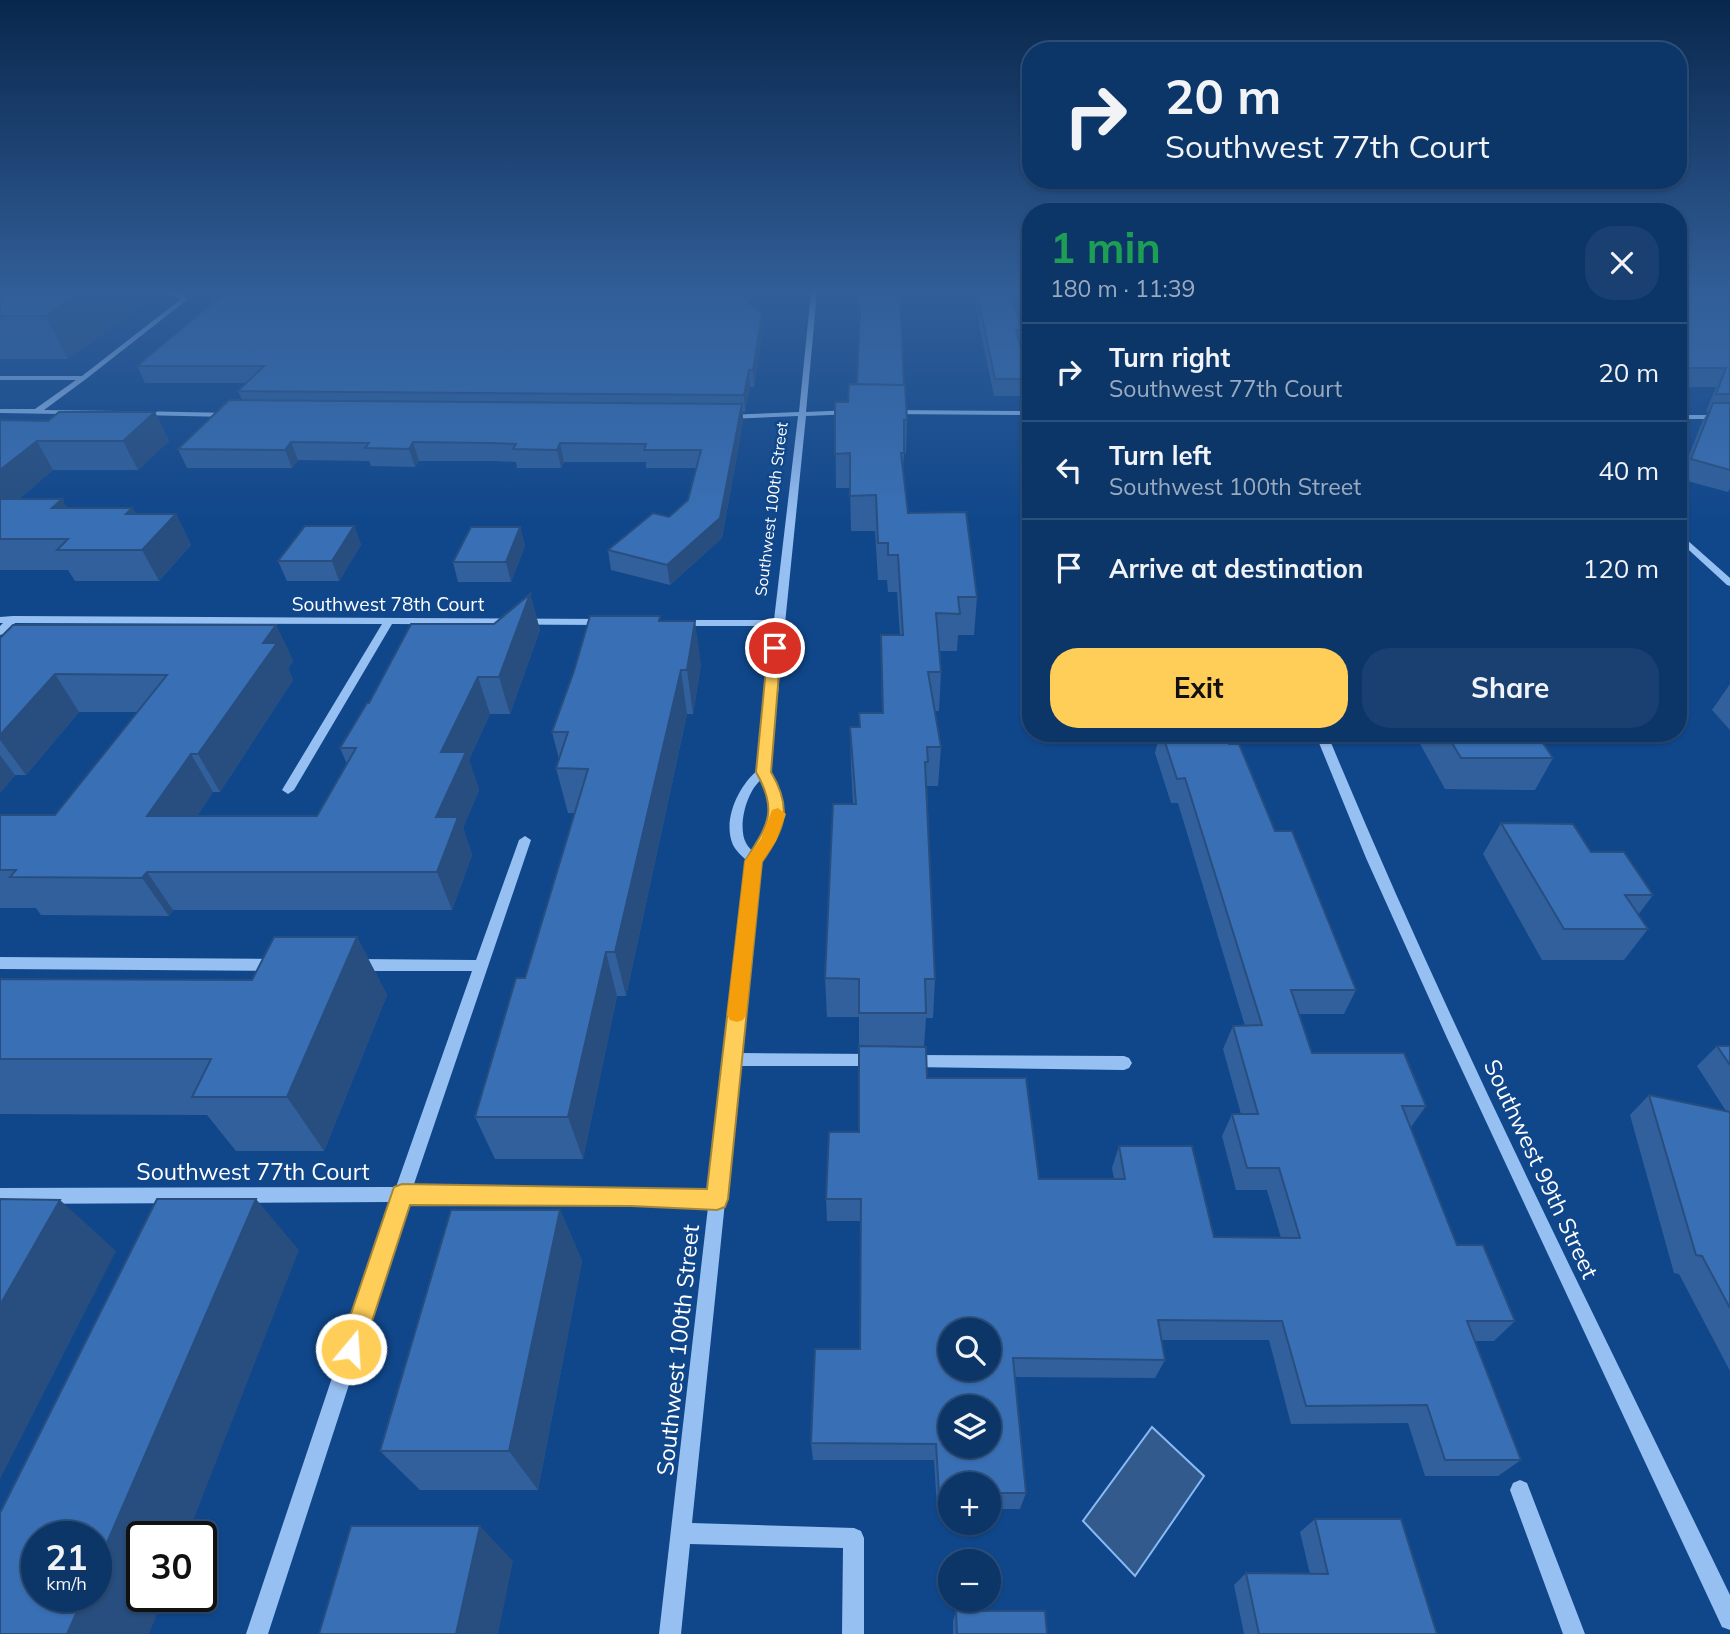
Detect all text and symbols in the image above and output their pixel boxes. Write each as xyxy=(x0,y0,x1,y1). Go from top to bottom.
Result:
text: 20 m xyxy=(1165,65,1281,126)
icon: right xyxy=(1050,70,1141,161)
text: Southwest 77th Court xyxy=(1165,126,1490,166)
text: 1 min xyxy=(1050,221,1161,274)
button: close xyxy=(1585,226,1659,300)
text: 180 m · 11:39 xyxy=(1050,274,1195,303)
text: Turn right xyxy=(1109,341,1230,374)
icon: right xyxy=(1050,353,1088,391)
text: 20 m xyxy=(1598,356,1659,389)
text: Southwest 77th Court xyxy=(1109,374,1342,403)
street label: Southwest 100th Street xyxy=(750,420,792,597)
text: Turn left xyxy=(1109,439,1211,472)
icon: left xyxy=(1050,451,1088,489)
text: 40 m xyxy=(1598,454,1659,487)
text: Southwest 100th Street xyxy=(1109,472,1361,501)
icon: arrive xyxy=(1050,549,1088,587)
text: Arrive at destination xyxy=(1109,552,1364,585)
text: 120 m xyxy=(1583,552,1659,585)
street label: Southwest 78th Court xyxy=(292,592,485,616)
pin xyxy=(745,618,805,678)
icon: arrive xyxy=(756,629,794,667)
button: Exit xyxy=(1050,648,1348,728)
button: Share xyxy=(1362,648,1659,728)
street label: Southwest 99th Street xyxy=(1478,1055,1605,1283)
street label: Southwest 77th Court xyxy=(136,1157,370,1186)
street label: Southwest 100th Street xyxy=(650,1223,705,1477)
position arrow xyxy=(314,1312,388,1386)
map controls xyxy=(938,1318,1001,1612)
button: search xyxy=(938,1318,1001,1381)
button: layers xyxy=(938,1395,1001,1458)
button: + xyxy=(938,1472,1001,1535)
speed limit sign: 30 xyxy=(126,1521,217,1612)
text: 21 xyxy=(45,1535,88,1579)
button: − xyxy=(938,1549,1001,1612)
text: km/h xyxy=(46,1572,87,1595)

